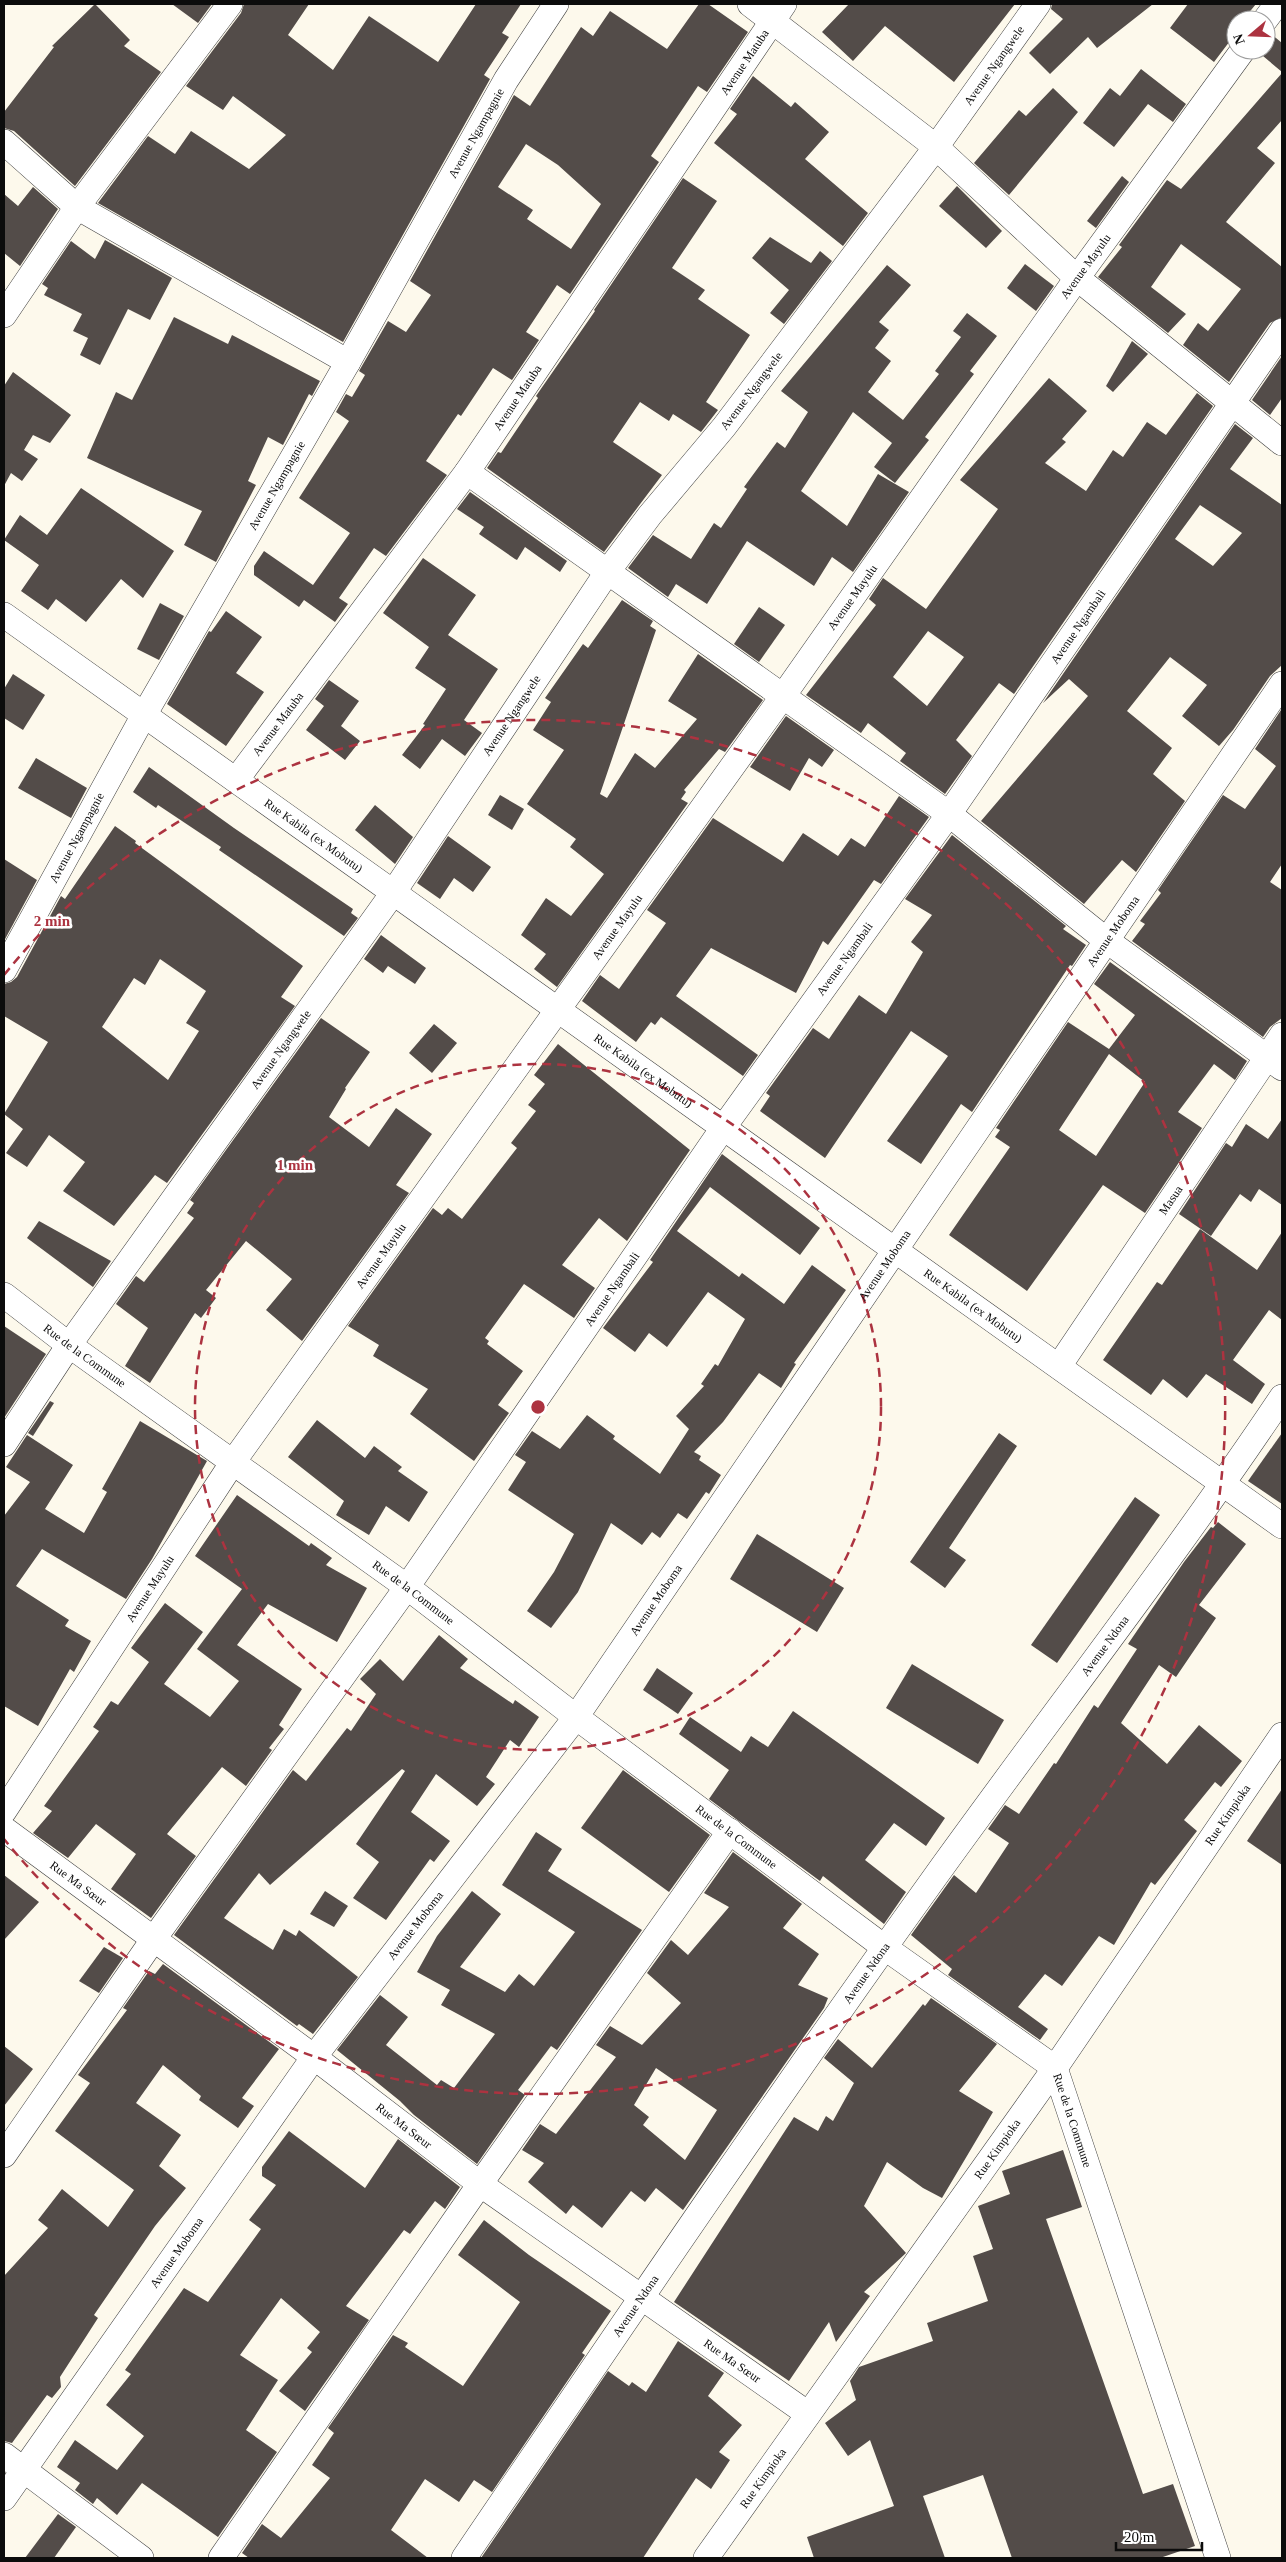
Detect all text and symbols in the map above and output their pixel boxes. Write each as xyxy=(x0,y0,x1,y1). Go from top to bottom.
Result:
north arrow xyxy=(1226,10,1276,60)
street label: Avenue Ngangwele xyxy=(961,23,1027,108)
street label: Avenue Matuba xyxy=(717,26,772,98)
text: N xyxy=(1230,32,1248,46)
street label: Avenue Ngampagnie xyxy=(446,86,507,180)
street label: Avenue Mayulu xyxy=(1058,231,1114,302)
street label: Avenue Ngangwele xyxy=(717,349,785,433)
street label: Avenue Matuba xyxy=(490,361,545,433)
street label: Avenue Ngampagnie xyxy=(245,438,308,533)
street label: Avenue Mayulu xyxy=(825,562,880,633)
street label: Avenue Ngambali xyxy=(1048,587,1109,666)
street label: Avenue Ngangwele xyxy=(480,672,543,759)
street label: Avenue Matuba xyxy=(250,689,307,759)
street label: Avenue Ngampagnie xyxy=(46,790,107,885)
street label: Rue Kabila (ex Mobutu) xyxy=(261,796,365,875)
street label: Avenue Mayulu xyxy=(589,892,645,962)
street label: Avenue Moboma xyxy=(1084,893,1143,969)
text: 2 min xyxy=(34,913,71,929)
street label: Avenue Ngambali xyxy=(814,919,876,998)
street label: Avenue Ngangwele xyxy=(248,1007,314,1092)
street label: Rue Kabila (ex Mobutu) xyxy=(591,1031,695,1111)
text: 1 min xyxy=(277,1157,314,1173)
street label: Masua xyxy=(1156,1182,1186,1217)
street label: Avenue Mayulu xyxy=(353,1221,409,1291)
street label: Avenue Moboma xyxy=(855,1227,914,1304)
street label: Avenue Ngambali xyxy=(582,1249,643,1329)
street label: Rue Kabila (ex Mobutu) xyxy=(921,1266,1025,1346)
street label: Rue de la Commune xyxy=(41,1321,129,1390)
centre of rings xyxy=(529,1398,547,1416)
street label: Avenue Mayulu xyxy=(123,1553,177,1625)
street label: Rue de la Commune xyxy=(370,1558,457,1628)
street label: Avenue Moboma xyxy=(627,1561,685,1638)
street label: Avenue Ndona xyxy=(1078,1612,1132,1679)
street label: Rue Kimpioka xyxy=(1202,1781,1254,1848)
street label: Rue de la Commune xyxy=(693,1802,780,1872)
street label: Rue Ma Sœur xyxy=(47,1858,109,1909)
street label: Avenue Moboma xyxy=(384,1888,447,1963)
street label: Avenue Ndona xyxy=(840,1939,893,2006)
street label: Rue de la Commune xyxy=(1050,2071,1095,2169)
street label: Rue Ma Sœur xyxy=(373,2100,435,2152)
street label: Rue Kimpioka xyxy=(971,2116,1024,2182)
street label: Avenue Moboma xyxy=(147,2214,206,2290)
street label: Avenue Ndona xyxy=(610,2272,662,2339)
street label: Rue Ma Sœur xyxy=(701,2336,764,2386)
street label: Rue Kimpioka xyxy=(737,2445,789,2511)
scale bar xyxy=(1116,2520,1202,2552)
text: 20 m xyxy=(1124,2529,1155,2545)

